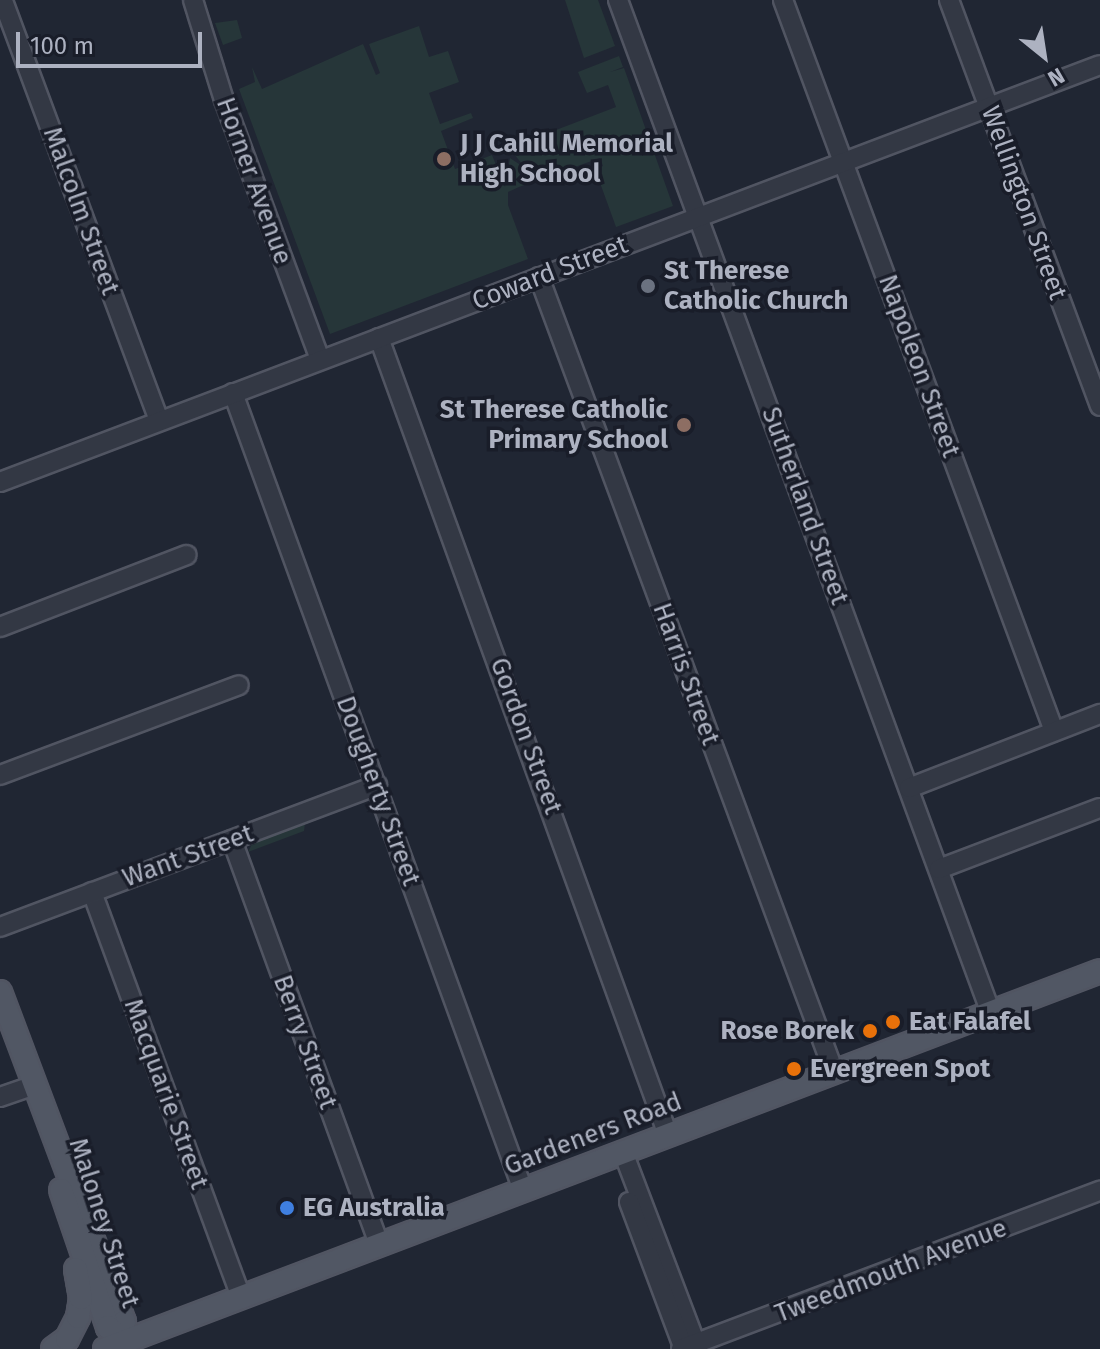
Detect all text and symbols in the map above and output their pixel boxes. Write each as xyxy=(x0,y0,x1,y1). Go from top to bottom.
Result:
scale bar xyxy=(20,16,206,66)
north arrow xyxy=(1004,16,1084,96)
text: 100 m xyxy=(30,32,94,60)
text: N xyxy=(1043,62,1069,93)
street label: Horner Avenue xyxy=(209,93,299,269)
street label: Wellington Street xyxy=(975,102,1073,304)
street label: Malcolm Street xyxy=(36,123,126,299)
place label: J J Cahill Memorial High School xyxy=(460,128,673,190)
marker: J J Cahill Memorial High School xyxy=(435,150,453,168)
street label: Coward Street xyxy=(468,229,632,317)
place label: St Therese Catholic Church xyxy=(664,255,848,316)
street label: Napoleon Street xyxy=(872,270,966,462)
marker: St Therese Catholic Church xyxy=(639,277,657,295)
place label: St Therese Catholic Primary School xyxy=(440,394,668,456)
street label: Sutherland Street xyxy=(755,403,855,609)
marker: St Therese Catholic Primary School xyxy=(675,416,693,434)
street label: Harris Street xyxy=(646,599,726,749)
street label: Gordon Street xyxy=(483,653,569,819)
street label: Dougherty Street xyxy=(329,692,427,890)
street label: Want Street xyxy=(118,818,258,894)
street label: Berry Street xyxy=(266,971,344,1113)
street label: Macquarie Street xyxy=(117,995,215,1193)
place label: Eat Falafel xyxy=(909,1006,1031,1038)
marker: Eat Falafel xyxy=(884,1013,902,1031)
place label: Rose Borek xyxy=(721,1015,854,1047)
marker: Rose Borek xyxy=(861,1022,879,1040)
place label: Evergreen Spot xyxy=(810,1053,990,1085)
marker: Evergreen Spot xyxy=(785,1060,803,1078)
street label: Gardeners Road xyxy=(500,1086,686,1182)
street label: Maloney Street xyxy=(62,1134,146,1312)
place label: EG Australia xyxy=(303,1192,445,1224)
marker: EG Australia xyxy=(278,1199,296,1217)
street label: Tweedmouth Avenue xyxy=(771,1212,1011,1330)

